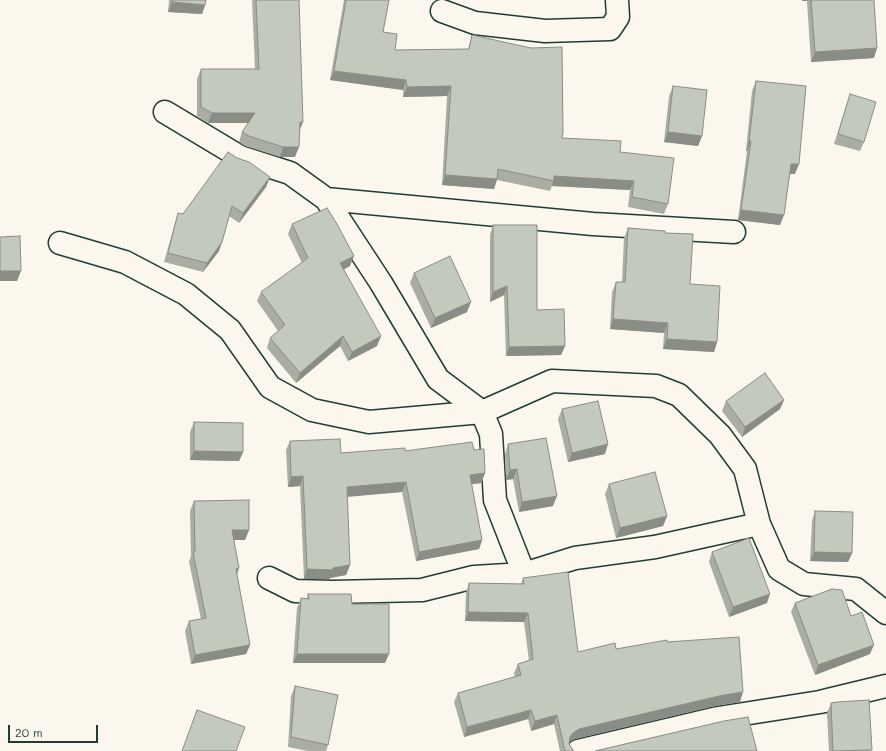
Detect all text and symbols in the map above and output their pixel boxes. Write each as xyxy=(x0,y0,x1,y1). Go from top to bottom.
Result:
scale bar xyxy=(10,717,100,743)
text: 20 m xyxy=(15,724,43,740)

